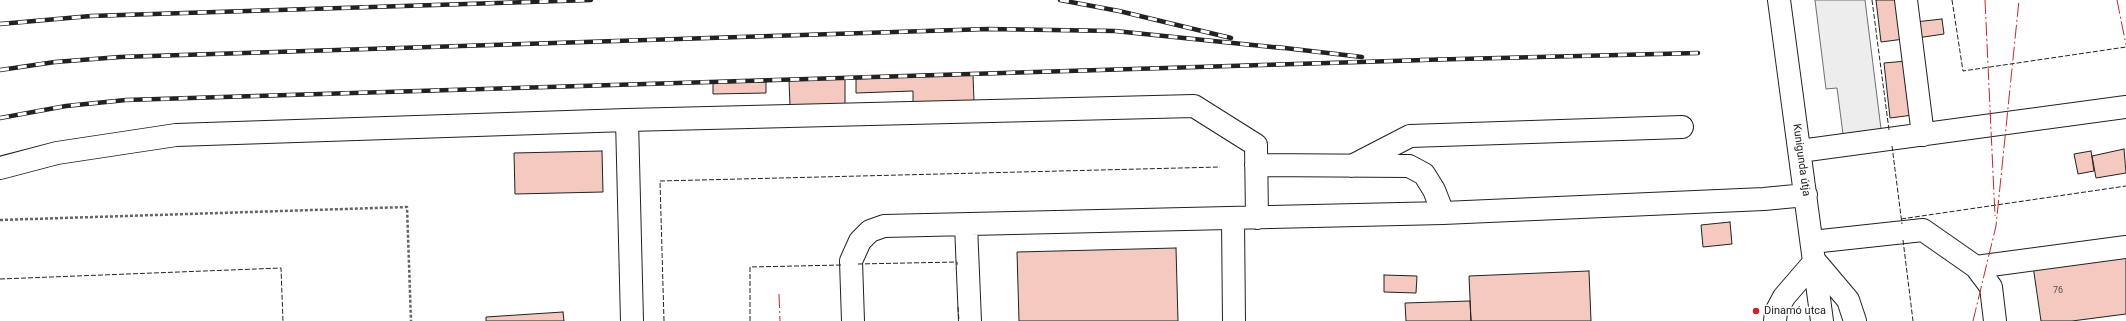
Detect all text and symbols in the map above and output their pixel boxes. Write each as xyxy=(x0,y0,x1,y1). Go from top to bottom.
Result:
street label: Kunigunda útja xyxy=(1789,123,1813,197)
house number: 76 xyxy=(2053,286,2063,296)
place label: Dinamó utca xyxy=(1764,304,1826,318)
marker: Dinamó utca xyxy=(1751,306,1761,316)

